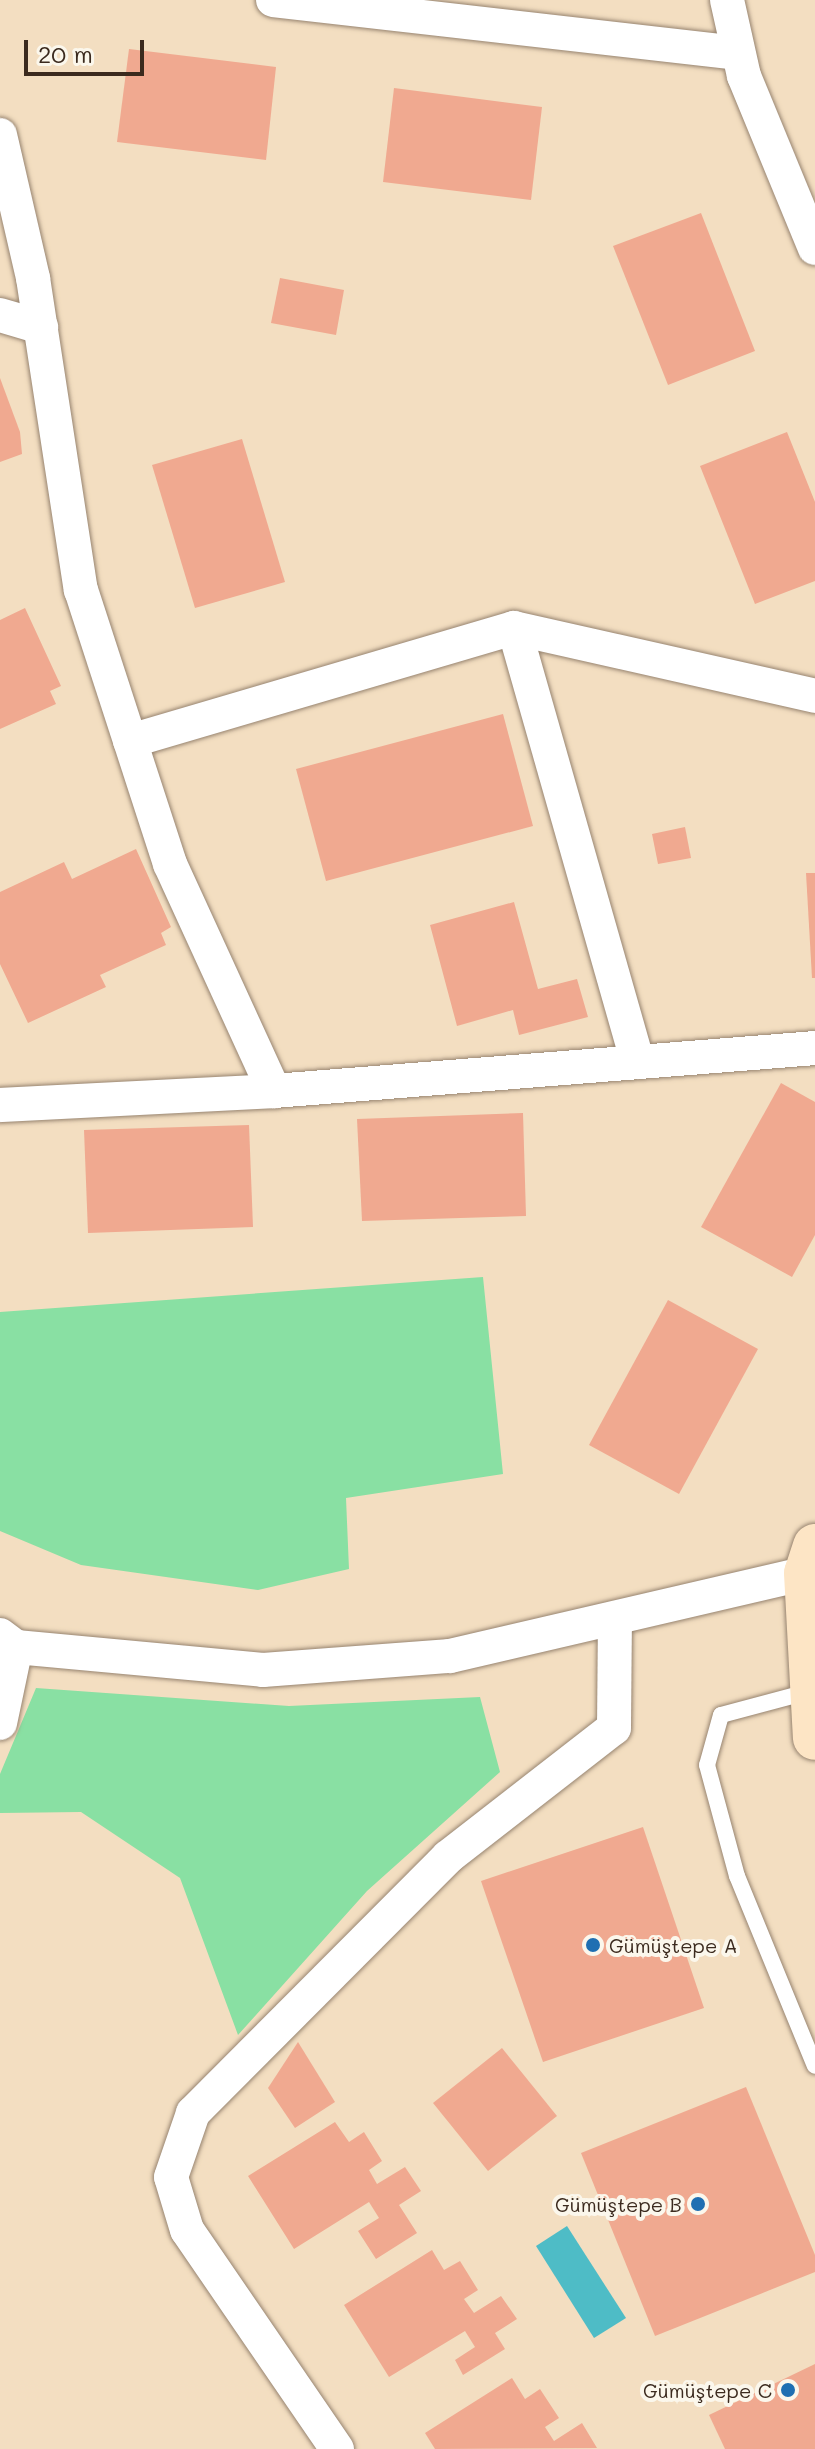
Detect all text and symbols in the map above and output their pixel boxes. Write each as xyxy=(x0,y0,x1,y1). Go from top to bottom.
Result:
scale bar xyxy=(28,24,148,74)
text: 20 m xyxy=(38,38,93,69)
place label: Gümüştepe A xyxy=(609,1933,737,1957)
marker: Gümüştepe A xyxy=(584,1936,602,1954)
place label: Gümüştepe B xyxy=(555,2192,682,2216)
marker: Gümüştepe B xyxy=(689,2195,707,2213)
place label: Gümüştepe C xyxy=(643,2378,772,2402)
marker: Gümüştepe C xyxy=(779,2381,797,2399)

